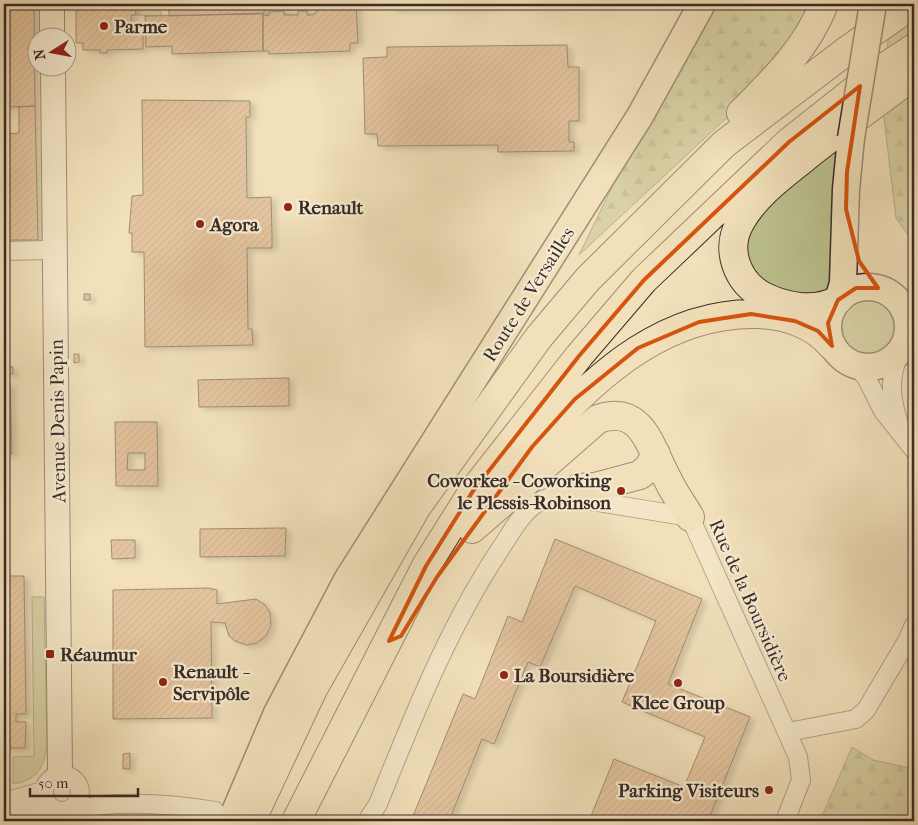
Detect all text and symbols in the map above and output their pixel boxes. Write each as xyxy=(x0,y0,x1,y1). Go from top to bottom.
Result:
place label: Parme xyxy=(114,16,168,38)
marker: Parme xyxy=(98,20,110,32)
north arrow xyxy=(28,28,78,78)
text: N xyxy=(30,47,49,61)
place label: Renault xyxy=(298,197,364,219)
marker: Renault xyxy=(282,201,294,213)
place label: Agora xyxy=(209,214,260,236)
marker: Agora xyxy=(194,218,206,230)
street label: Route de Versailles xyxy=(479,223,579,366)
street label: Avenue Denis Papin xyxy=(46,339,70,504)
place label: Coworkea - Coworking le Plessis-Robinson xyxy=(427,470,612,514)
marker: Coworkea - Coworking le Plessis-Robinson xyxy=(615,485,627,497)
street label: Rue de la Boursidière xyxy=(704,516,796,685)
place label: Réaumur xyxy=(60,644,138,666)
marker: Réaumur xyxy=(44,648,56,660)
place label: Renault - Servipôle xyxy=(173,661,250,705)
place label: La Boursidière xyxy=(514,665,635,687)
marker: La Boursidière xyxy=(498,669,510,681)
marker: Renault - Servipôle xyxy=(157,676,169,688)
marker: Klee Group xyxy=(672,677,684,689)
place label: Klee Group xyxy=(631,692,725,714)
scale bar xyxy=(30,765,138,797)
text: 50 m xyxy=(38,774,69,792)
place label: Parking Visiteurs xyxy=(618,780,759,802)
marker: Parking Visiteurs xyxy=(763,784,775,796)

